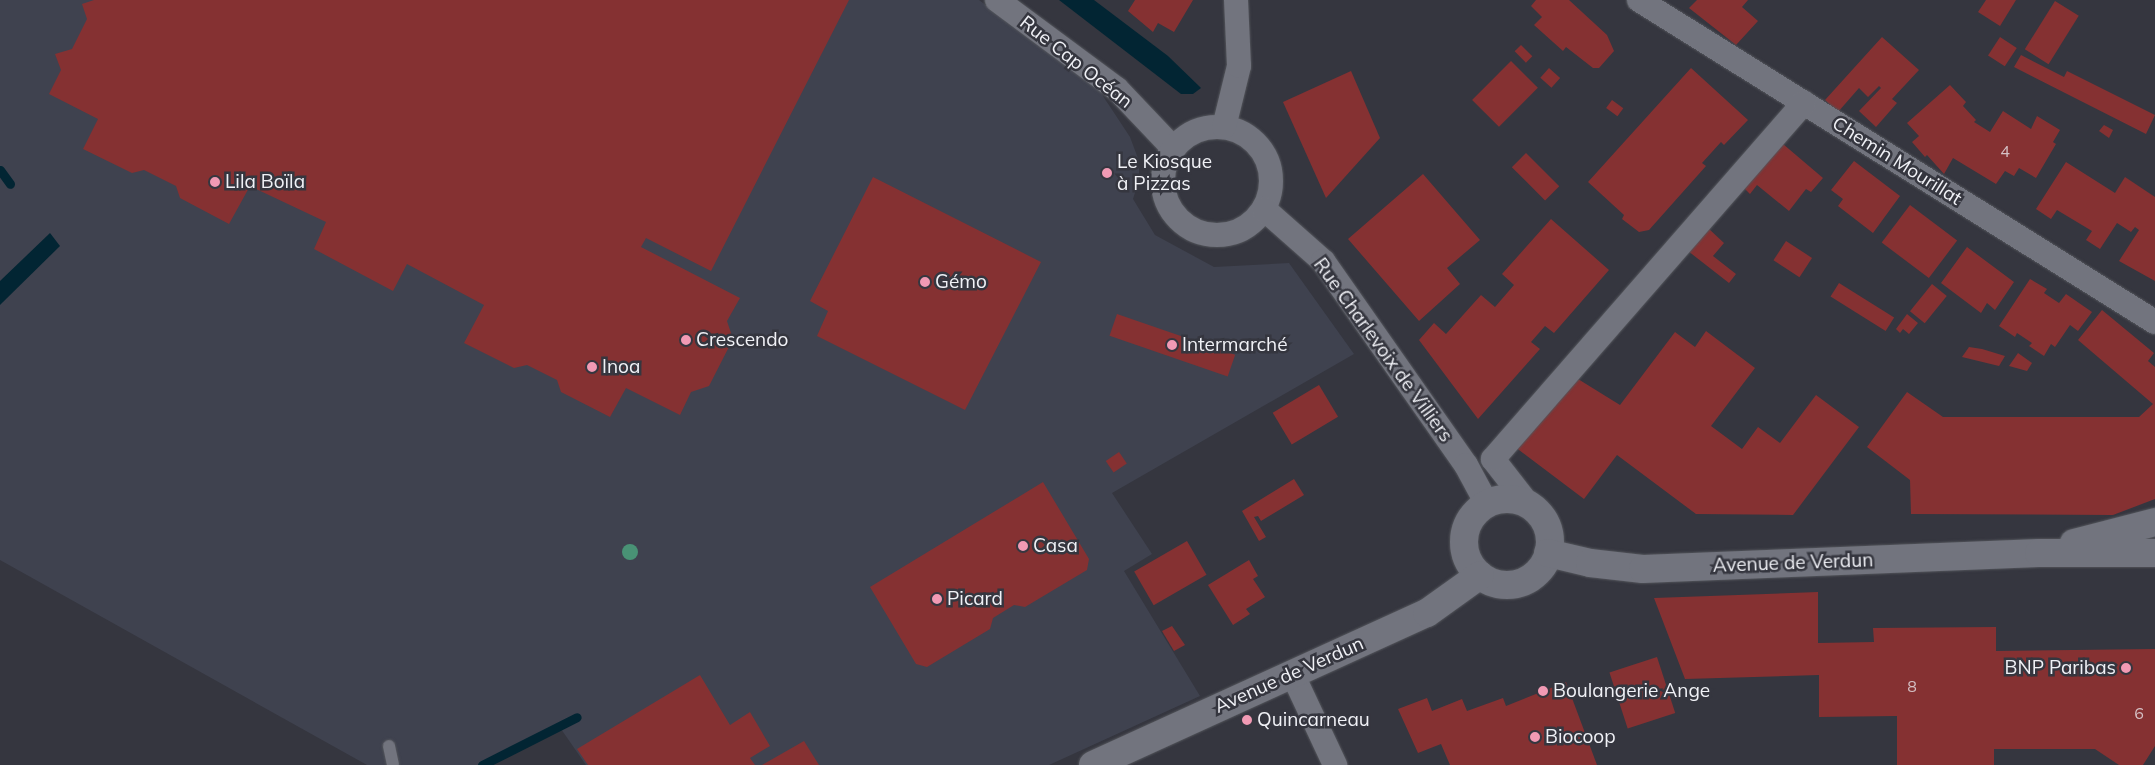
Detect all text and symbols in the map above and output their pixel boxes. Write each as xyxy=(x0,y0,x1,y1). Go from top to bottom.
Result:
street label: Rue Cap Océan xyxy=(1015,11,1137,113)
street label: Chemin Mourillat xyxy=(1828,112,1966,210)
house number: 4 xyxy=(2000,141,2010,161)
place label: Le Kiosque à Pizzas xyxy=(1117,151,1212,195)
marker: Le Kiosque à Pizzas xyxy=(1101,167,1113,179)
place label: Lila Boïla xyxy=(225,171,305,193)
marker: Lila Boïla xyxy=(209,176,221,188)
street label: Rue Charlevoix de Villiers xyxy=(1309,254,1457,446)
place label: Gémo xyxy=(935,271,987,293)
marker: Gémo xyxy=(919,276,931,288)
place label: Crescendo xyxy=(696,329,788,351)
marker: Crescendo xyxy=(680,334,692,346)
place label: Intermarché xyxy=(1182,334,1288,356)
marker: Intermarché xyxy=(1166,339,1178,351)
place label: Inoa xyxy=(602,356,640,378)
marker: Inoa xyxy=(586,361,598,373)
place label: Casa xyxy=(1033,535,1078,557)
marker: Casa xyxy=(1017,540,1029,552)
street label: Avenue de Verdun xyxy=(1712,549,1874,577)
place label: Picard xyxy=(947,588,1003,610)
marker: Picard xyxy=(931,593,943,605)
street label: Avenue de Verdun xyxy=(1211,632,1367,718)
place label: BNP Paribas xyxy=(2005,657,2116,679)
marker: BNP Paribas xyxy=(2120,662,2132,674)
house number: 8 xyxy=(1907,676,1917,696)
place label: Boulangerie Ange xyxy=(1553,680,1710,702)
marker: Boulangerie Ange xyxy=(1537,685,1549,697)
house number: 6 xyxy=(2134,703,2144,723)
place label: Quincarneau xyxy=(1257,709,1370,731)
marker: Quincarneau xyxy=(1241,714,1253,726)
place label: Biocoop xyxy=(1545,726,1616,748)
marker: Biocoop xyxy=(1529,731,1541,743)

